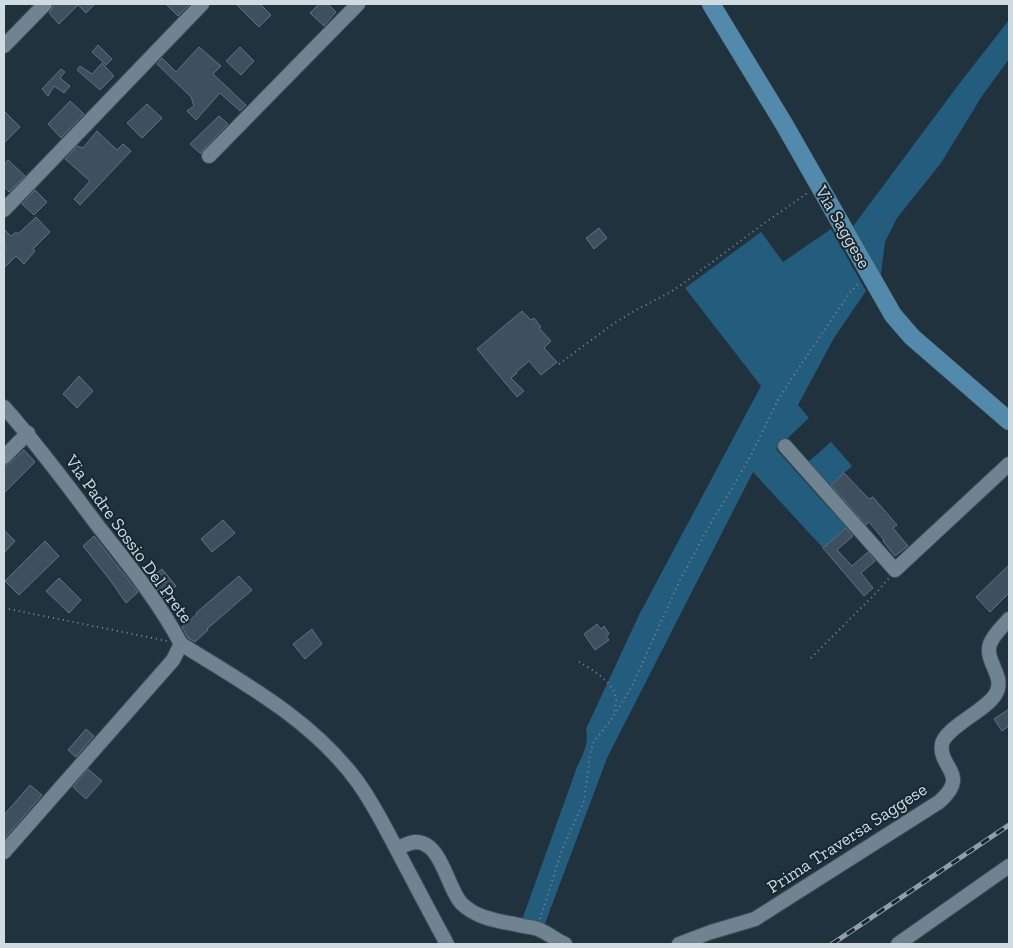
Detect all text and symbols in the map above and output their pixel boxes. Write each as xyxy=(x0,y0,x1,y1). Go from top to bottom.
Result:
street label: Via Saggese xyxy=(810,181,876,272)
street label: Via Padre Sossio Del Prete xyxy=(60,450,197,627)
street label: Prima Traversa Saggese xyxy=(763,778,931,898)

